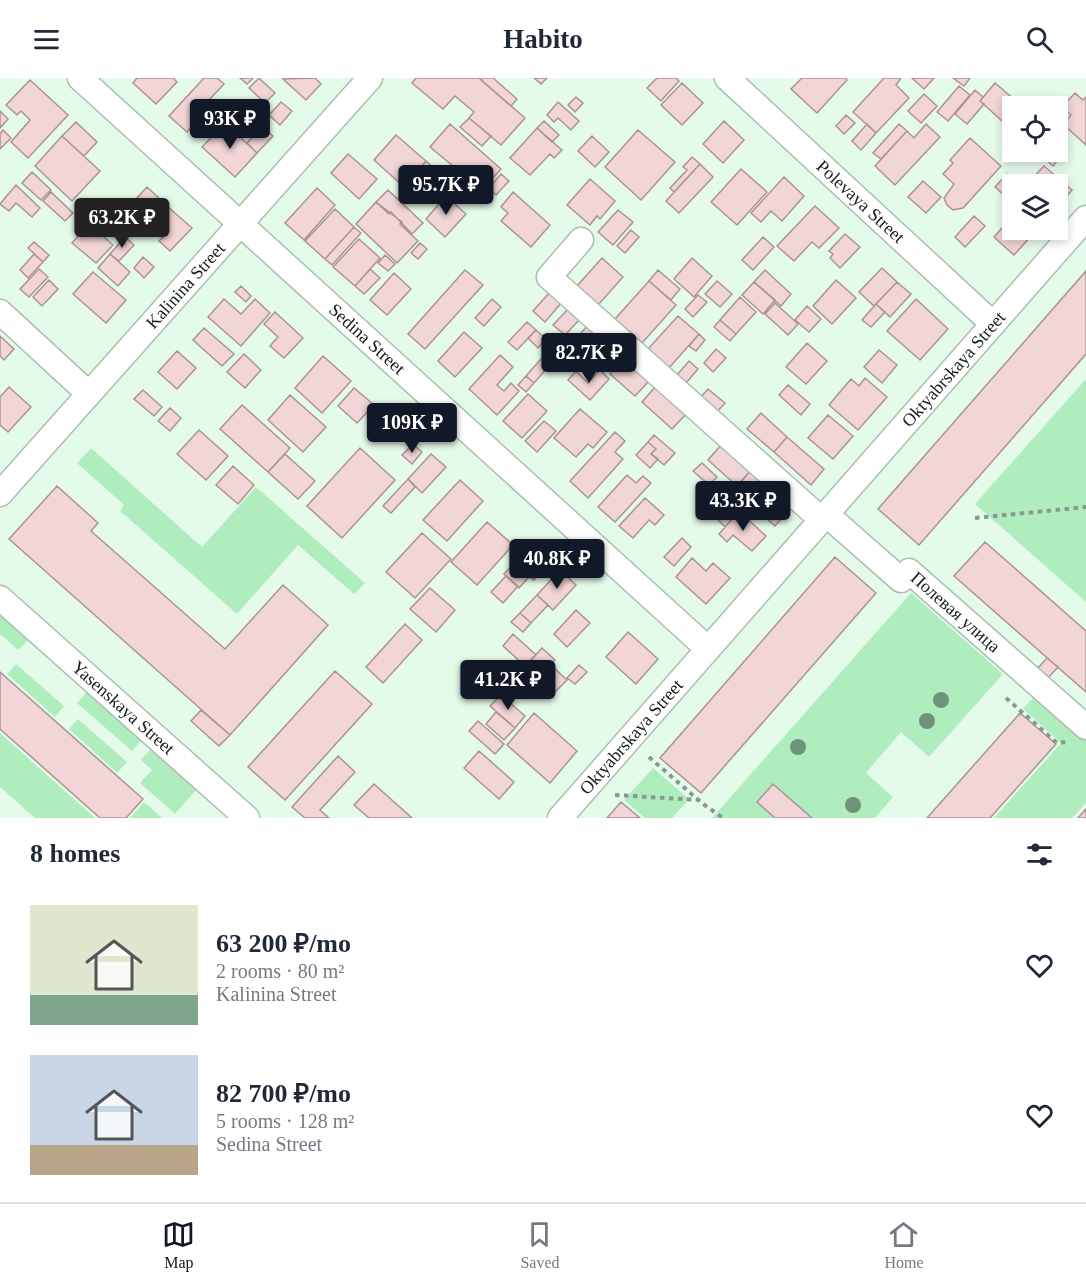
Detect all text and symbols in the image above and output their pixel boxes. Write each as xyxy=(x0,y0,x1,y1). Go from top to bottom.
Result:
icon: menu xyxy=(30,23,63,56)
icon: search xyxy=(1023,23,1056,56)
text: Habito xyxy=(503,24,583,54)
map controls xyxy=(1002,96,1068,240)
button: locate xyxy=(1002,96,1068,162)
pin: 93K ₽ xyxy=(188,99,272,150)
text: 93K ₽ xyxy=(204,107,256,129)
street label: Polevaya Street xyxy=(813,156,909,247)
pin: 95.7K ₽ xyxy=(391,165,501,216)
text: 95.7K ₽ xyxy=(412,173,480,195)
button: layers xyxy=(1002,174,1068,240)
pin: 63.2K ₽ xyxy=(67,198,177,249)
text: 63.2K ₽ xyxy=(88,206,156,228)
street label: Kalinina Street xyxy=(142,238,229,333)
street label: Sedina Street xyxy=(325,299,409,379)
street label: Oktyabrskaya Street xyxy=(898,307,1009,431)
pin: 82.7K ₽ xyxy=(534,333,644,384)
text: 82.7K ₽ xyxy=(555,341,623,363)
pin: 109K ₽ xyxy=(363,403,461,454)
text: 109K ₽ xyxy=(381,411,443,433)
pin: 43.3K ₽ xyxy=(688,481,798,532)
text: 43.3K ₽ xyxy=(709,489,777,511)
pin: 40.8K ₽ xyxy=(502,539,612,590)
text: 40.8K ₽ xyxy=(523,547,591,569)
street label: Полевая улица xyxy=(907,567,1004,657)
street label: Yasenskaya Street xyxy=(68,657,179,759)
pin: 41.2K ₽ xyxy=(453,660,563,711)
text: 41.2K ₽ xyxy=(474,668,542,690)
street label: Oktyabrskaya Street xyxy=(575,675,687,798)
icon: filters xyxy=(1023,838,1056,871)
text: 8 homes xyxy=(30,839,120,868)
icon: home xyxy=(78,929,150,1001)
text: 63 200 ₽/mo xyxy=(216,929,351,958)
icon: heart xyxy=(1023,949,1056,982)
text: 2 rooms · 80 m² xyxy=(216,960,344,982)
text: Kalinina Street xyxy=(216,983,337,1005)
icon: home xyxy=(78,1079,150,1151)
text: 82 700 ₽/mo xyxy=(216,1079,351,1108)
icon: heart xyxy=(1023,1099,1056,1132)
text: 5 rooms · 128 m² xyxy=(216,1110,354,1132)
text: Sedina Street xyxy=(216,1133,322,1155)
tab: Map xyxy=(162,1218,195,1272)
tab: Saved xyxy=(520,1218,559,1272)
tab: Home xyxy=(884,1218,924,1272)

